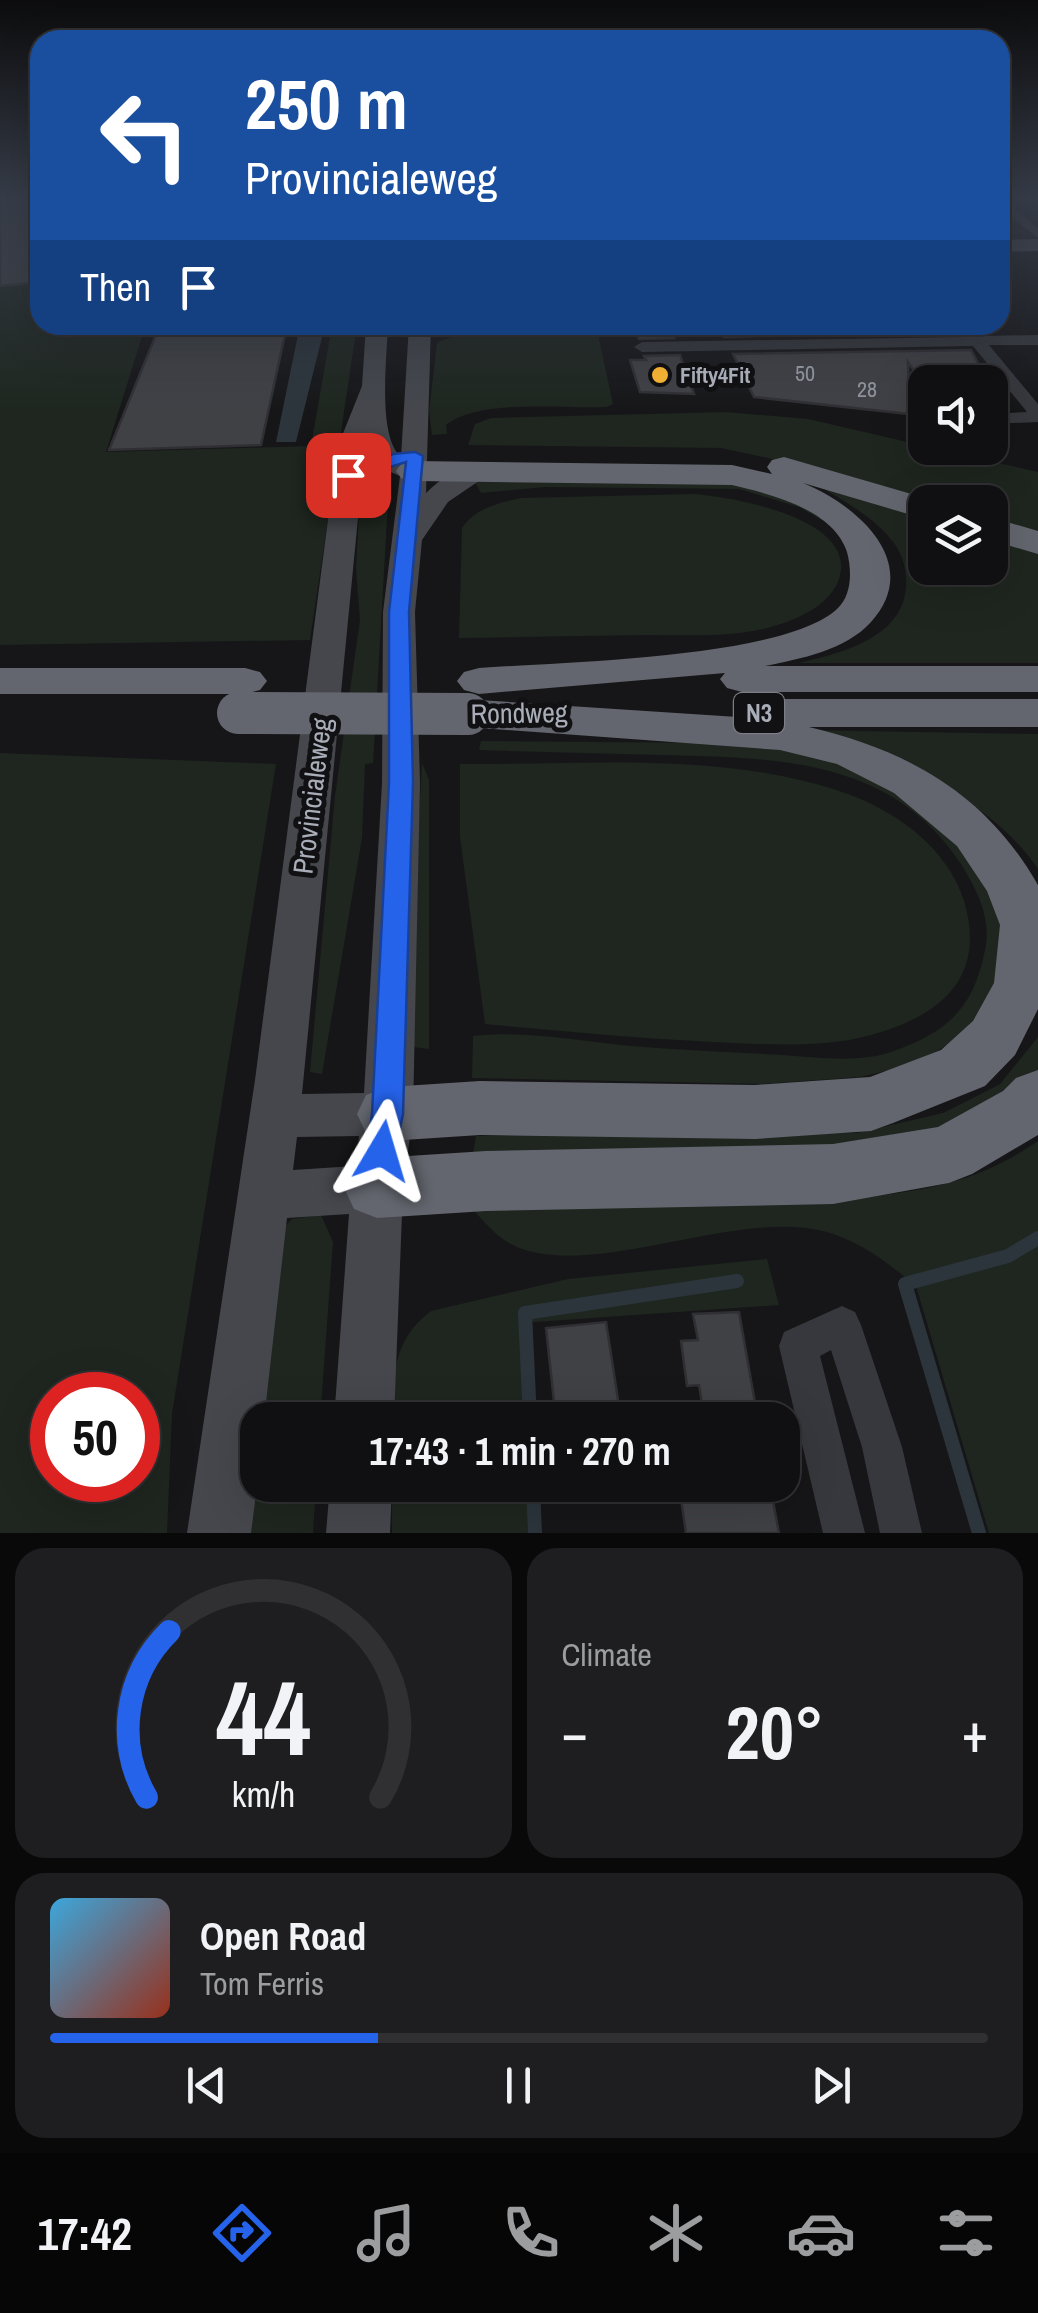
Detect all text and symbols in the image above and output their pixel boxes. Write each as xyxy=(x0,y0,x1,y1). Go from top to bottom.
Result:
text: 250 m xyxy=(245,57,408,151)
icon: left xyxy=(80,70,210,200)
text: Provincialeweg xyxy=(245,147,497,208)
icon: arrive xyxy=(171,260,226,315)
text: Then xyxy=(80,262,151,313)
house number: 50 xyxy=(795,358,815,388)
place label: Fifty4Fit xyxy=(680,360,750,390)
marker: Fifty4Fit xyxy=(649,364,671,386)
map controls xyxy=(908,365,1008,585)
button: sound xyxy=(908,365,1008,465)
house number: 28 xyxy=(857,374,877,404)
pin xyxy=(306,433,391,518)
icon: arrive xyxy=(321,448,376,503)
button: layers xyxy=(908,485,1008,585)
street label: Rondweg xyxy=(470,693,568,733)
road number: N3 xyxy=(734,693,784,733)
street label: Provincialeweg xyxy=(284,716,340,876)
position arrow xyxy=(330,1099,434,1203)
speed limit sign: 50 xyxy=(30,1372,160,1502)
text: 17:43 · 1 min · 270 m xyxy=(369,1426,671,1477)
text: Climate xyxy=(562,1633,652,1676)
text: 44 xyxy=(216,1647,311,1787)
text: 20° xyxy=(726,1681,824,1782)
text: − xyxy=(562,1695,588,1769)
text: + xyxy=(962,1695,988,1769)
text: km/h xyxy=(231,1770,295,1818)
text: Open Road xyxy=(200,1911,366,1962)
text: Tom Ferris xyxy=(200,1962,324,2005)
icon: previous xyxy=(179,2058,234,2113)
icon: pause xyxy=(491,2058,546,2113)
icon: next xyxy=(804,2058,859,2113)
icon: directions xyxy=(207,2198,277,2268)
icon: music xyxy=(351,2198,421,2268)
icon: phone xyxy=(496,2198,566,2268)
icon: climate xyxy=(641,2198,711,2268)
icon: car xyxy=(786,2198,856,2268)
icon: filters xyxy=(931,2198,1001,2268)
text: 17:42 xyxy=(37,2203,132,2264)

